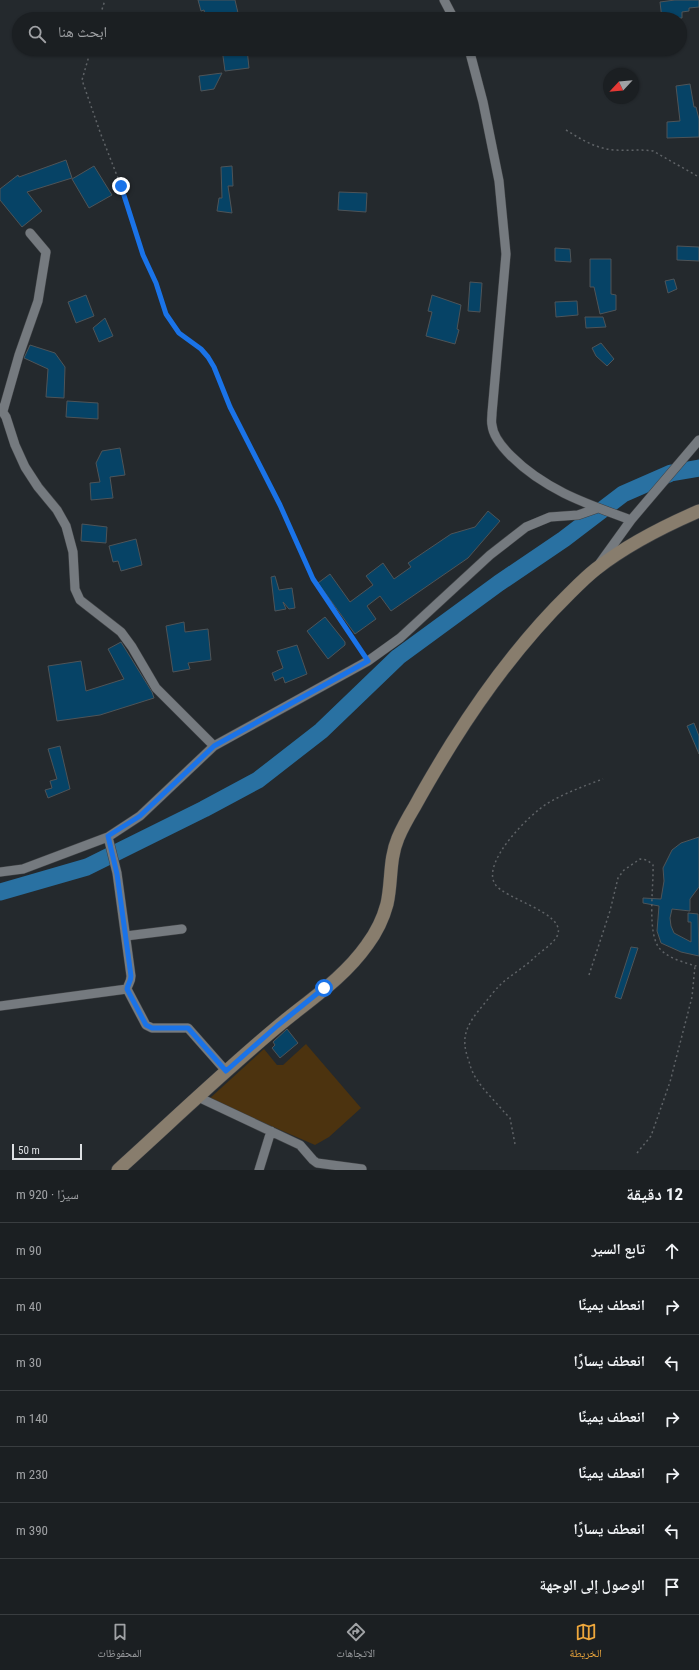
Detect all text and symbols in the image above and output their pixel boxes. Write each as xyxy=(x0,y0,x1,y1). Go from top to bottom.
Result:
search box xyxy=(12,12,687,56)
icon: search xyxy=(26,23,48,45)
text: ابحث هنا xyxy=(58,23,107,41)
north arrow xyxy=(603,68,639,104)
route end xyxy=(112,177,130,195)
route start xyxy=(315,979,333,997)
scale bar xyxy=(12,1142,82,1161)
text: 50 m xyxy=(18,1144,40,1157)
text: 12 دقيقة xyxy=(626,1184,683,1204)
text: سيرًا · 920 m xyxy=(16,1187,79,1202)
text: تابع السير xyxy=(592,1240,645,1258)
icon: ahead xyxy=(661,1240,683,1262)
text: 90 m xyxy=(16,1243,42,1258)
text: انعطف يمينًا xyxy=(578,1296,645,1314)
icon: right xyxy=(661,1296,683,1318)
text: 40 m xyxy=(16,1299,42,1314)
text: انعطف يسارًا xyxy=(574,1352,645,1370)
icon: left xyxy=(661,1352,683,1374)
text: 30 m xyxy=(16,1355,42,1370)
text: انعطف يمينًا xyxy=(578,1408,645,1426)
icon: right xyxy=(661,1408,683,1430)
text: 140 m xyxy=(16,1411,48,1426)
text: انعطف يمينًا xyxy=(578,1464,645,1482)
icon: right xyxy=(661,1464,683,1486)
text: 230 m xyxy=(16,1467,48,1482)
text: انعطف يسارًا xyxy=(574,1520,645,1538)
icon: left xyxy=(661,1520,683,1542)
text: 390 m xyxy=(16,1523,48,1538)
text: الوصول إلى الوجهة xyxy=(539,1576,645,1594)
icon: arrive xyxy=(661,1576,683,1598)
tab: المحفوظات xyxy=(97,1621,142,1664)
tab: الاتجاهات xyxy=(336,1621,375,1664)
tab: الخريطة xyxy=(569,1621,602,1664)

